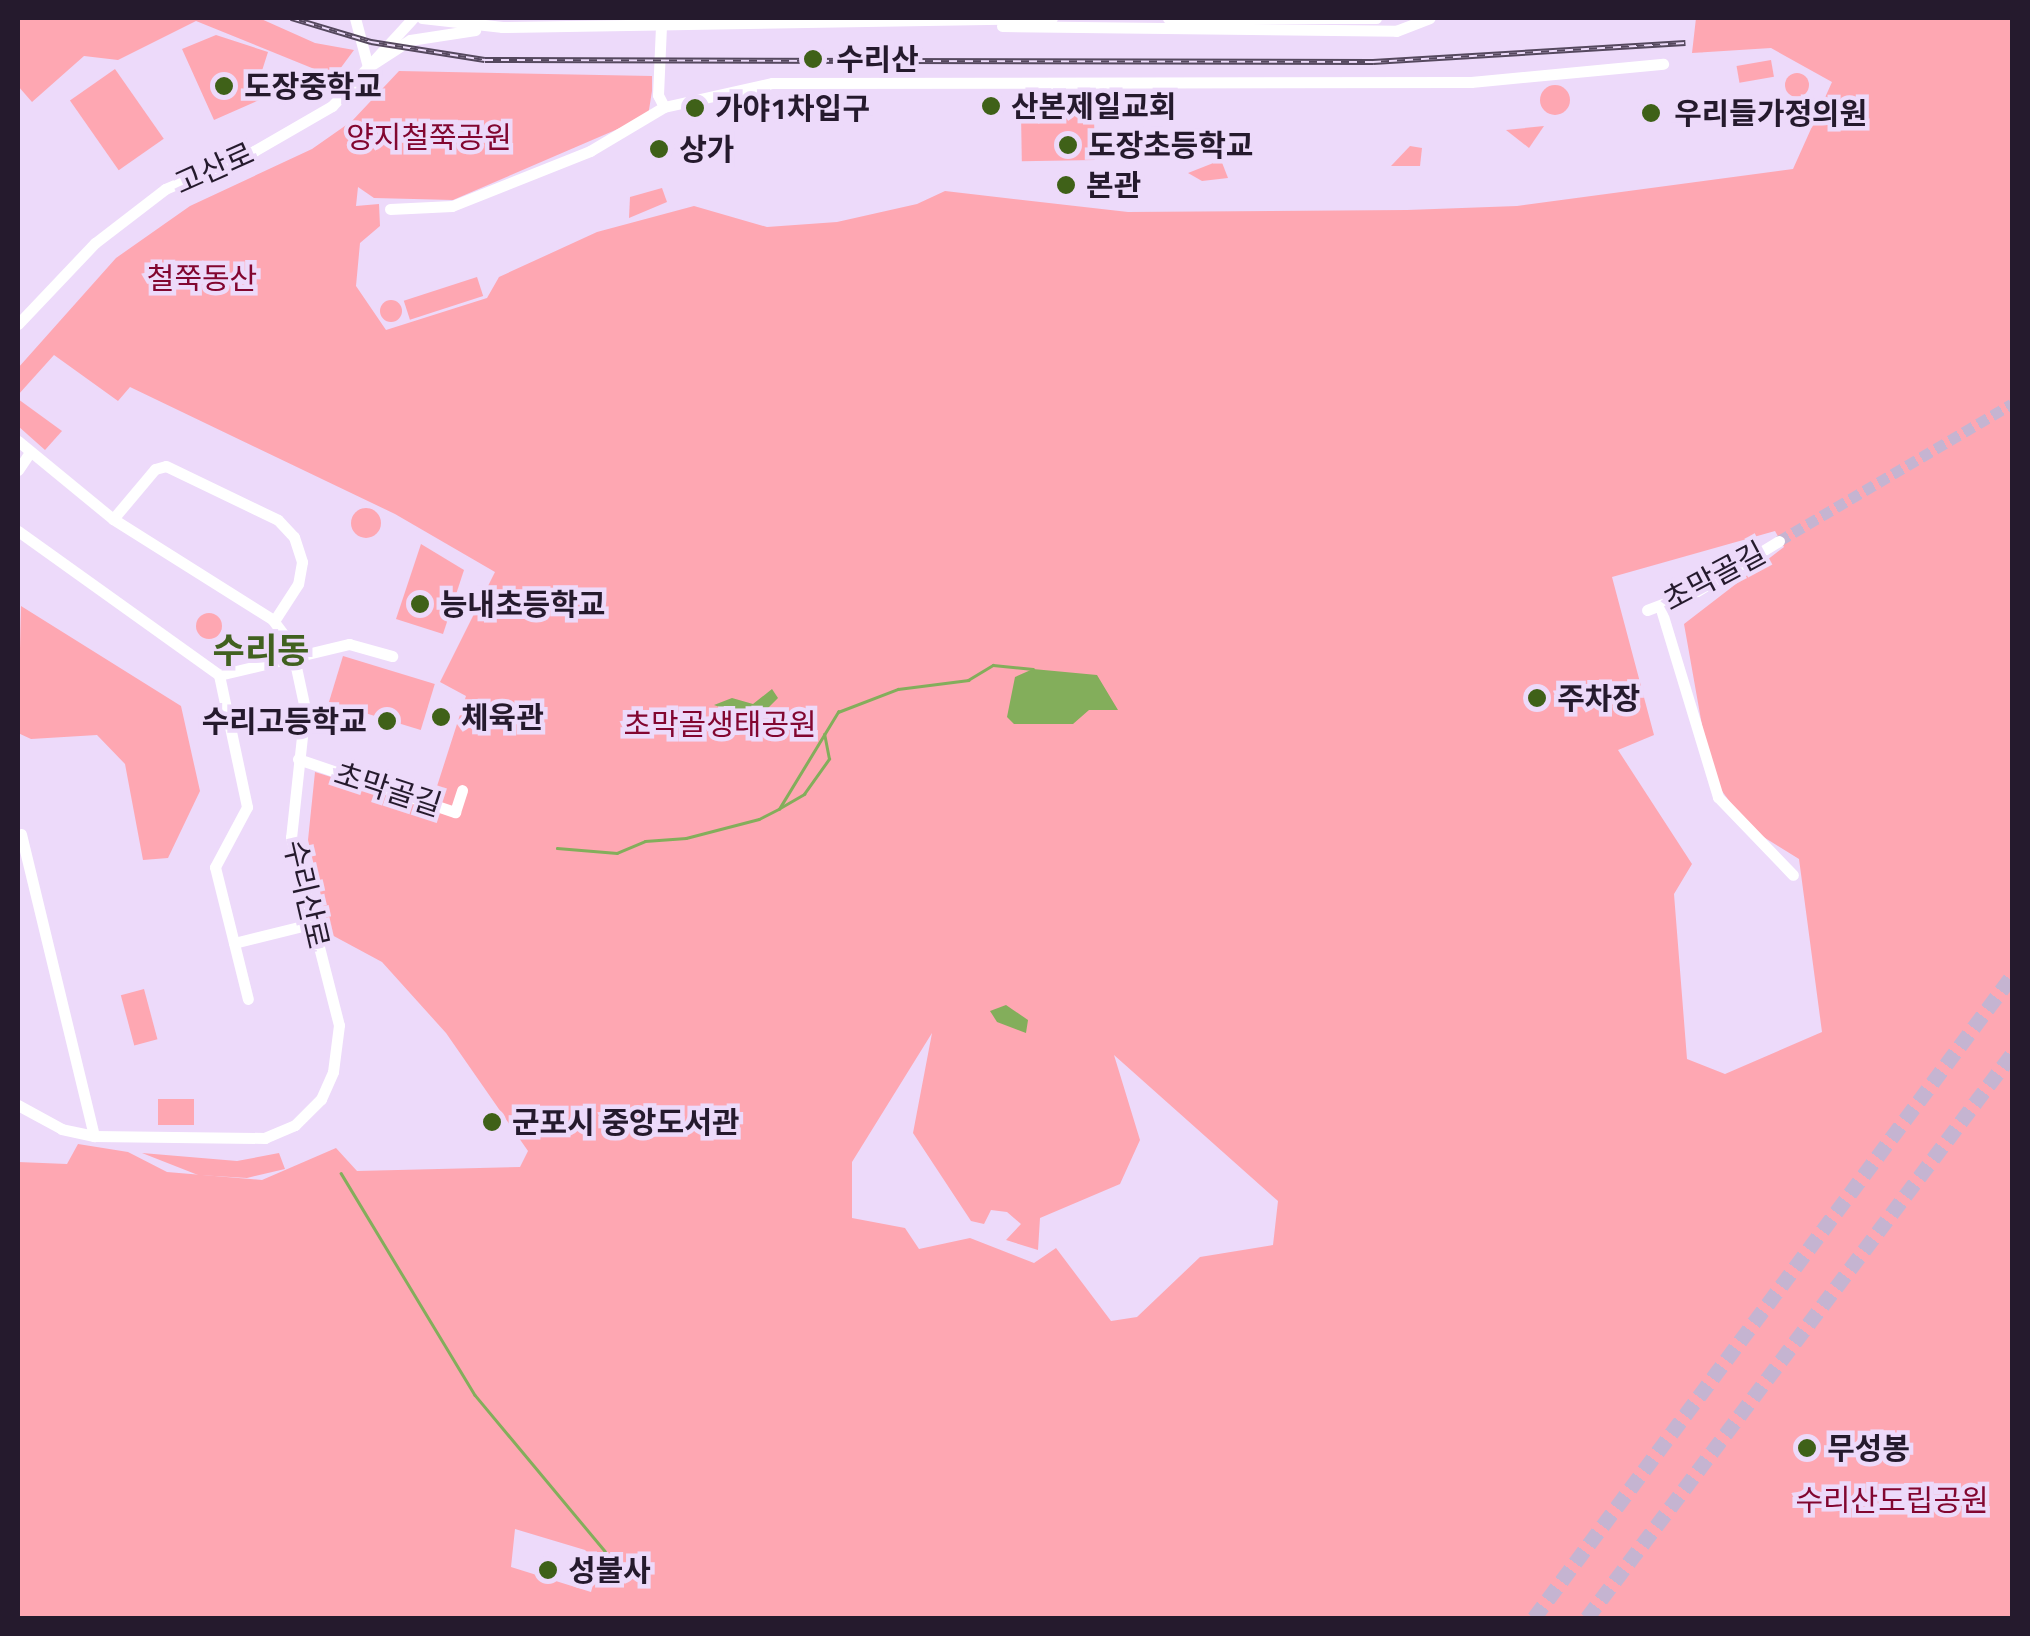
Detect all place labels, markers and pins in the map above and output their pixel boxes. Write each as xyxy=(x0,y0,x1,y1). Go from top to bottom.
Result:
place label: 수리산 xyxy=(836,41,919,77)
marker: 수리산 xyxy=(800,46,826,72)
place label: 도장중학교 xyxy=(244,68,382,104)
marker: 도장중학교 xyxy=(213,75,235,97)
place label: 산본제일교회 xyxy=(1011,88,1177,124)
place label: 가야1차입구 xyxy=(715,90,870,126)
marker: 산본제일교회 xyxy=(980,95,1002,117)
place label: 우리들가정의원 xyxy=(1674,95,1867,131)
marker: 가야1차입구 xyxy=(684,97,706,119)
marker: 우리들가정의원 xyxy=(1638,100,1664,126)
place label: 도장초등학교 xyxy=(1088,127,1254,163)
place label: 상가 xyxy=(679,131,734,167)
marker: 도장초등학교 xyxy=(1057,134,1079,156)
marker: 상가 xyxy=(648,138,670,160)
place label: 본관 xyxy=(1086,167,1141,203)
marker: 본관 xyxy=(1055,174,1077,196)
place label: 능내초등학교 xyxy=(440,586,606,622)
marker: 능내초등학교 xyxy=(409,593,431,615)
place label: 주차장 xyxy=(1557,680,1640,716)
marker: 주차장 xyxy=(1526,687,1548,709)
place label: 체육관 xyxy=(461,699,544,735)
place label: 수리고등학교 xyxy=(201,703,367,739)
marker: 체육관 xyxy=(430,706,452,728)
marker: 수리고등학교 xyxy=(376,710,398,732)
place label: 군포시 중앙도서관 xyxy=(512,1104,739,1140)
marker: 군포시 중앙도서관 xyxy=(481,1111,503,1133)
place label: 무성봉 xyxy=(1827,1430,1910,1466)
marker: 무성봉 xyxy=(1796,1437,1818,1459)
place label: 성불사 xyxy=(568,1552,651,1588)
marker: 성불사 xyxy=(537,1559,559,1581)

